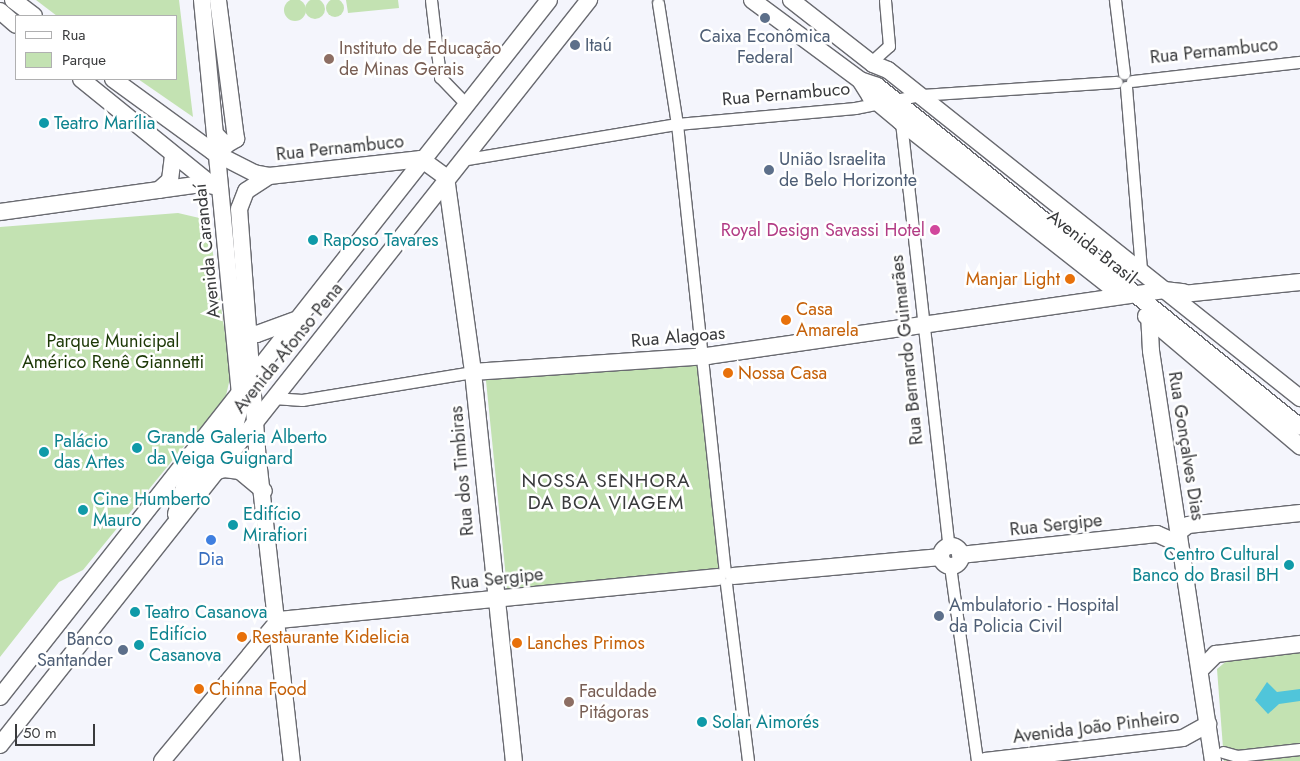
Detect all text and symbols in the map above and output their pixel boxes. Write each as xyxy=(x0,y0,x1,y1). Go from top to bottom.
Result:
marker: Caixa Econômica Federal xyxy=(759,12,771,24)
legend xyxy=(15,15,178,80)
text: Rua xyxy=(62,24,86,46)
place label: Caixa Econômica Federal xyxy=(700,26,830,68)
place label: Itaú xyxy=(585,34,612,56)
street label: Rua Pernambuco xyxy=(1149,34,1279,68)
place label: Instituto de Educação de Minas Gerais xyxy=(339,38,501,80)
marker: Itaú xyxy=(569,39,581,51)
text: Parque xyxy=(62,49,106,71)
marker: Instituto de Educação de Minas Gerais xyxy=(323,53,335,65)
street label: Rua Pernambuco xyxy=(721,78,851,110)
place label: Teatro Marília xyxy=(54,112,156,134)
marker: Teatro Marília xyxy=(38,117,50,129)
street label: Rua Pernambuco xyxy=(275,131,405,165)
place label: União Israelita de Belo Horizonte xyxy=(779,149,917,192)
marker: União Israelita de Belo Horizonte xyxy=(763,164,775,176)
street label: Avenida Carandaí xyxy=(189,183,225,319)
street label: Avenida Brasil xyxy=(1043,205,1141,289)
place label: Royal Design Savassi Hotel xyxy=(721,219,925,241)
marker: Royal Design Savassi Hotel xyxy=(929,224,941,236)
place label: Raposo Tavares xyxy=(323,229,438,251)
marker: Raposo Tavares xyxy=(307,234,319,246)
street label: Rua Bernardo Guimarães xyxy=(886,254,928,446)
place label: Manjar Light xyxy=(966,268,1060,290)
marker: Manjar Light xyxy=(1064,273,1076,285)
street label: Avenida Afonso Pena xyxy=(229,278,347,418)
place label: Casa Amarela xyxy=(796,299,859,342)
marker: Casa Amarela xyxy=(780,314,792,326)
street label: Rua Alagoas xyxy=(630,322,726,352)
park label: Parque Municipal Américo Renê Giannetti xyxy=(22,331,204,374)
place label: Nossa Casa xyxy=(738,362,827,384)
marker: Nossa Casa xyxy=(722,367,734,379)
street label: Rua Gonçalves Dias xyxy=(1164,370,1208,522)
street label: Rua dos Timbiras xyxy=(446,405,478,537)
place label: Grande Galeria Alberto da Veiga Guignard xyxy=(147,427,327,469)
place label: Palácio das Artes xyxy=(54,431,124,474)
marker: Grande Galeria Alberto da Veiga Guignard xyxy=(131,442,143,454)
marker: Palácio das Artes xyxy=(38,446,50,458)
district label: NOSSA SENHORA DA BOA VIAGEM xyxy=(520,470,692,514)
place label: Cine Humberto Mauro xyxy=(93,489,210,532)
marker: Cine Humberto Mauro xyxy=(77,504,89,516)
place label: Edifício Mirafiori xyxy=(243,504,308,546)
street label: Rua Sergipe xyxy=(1009,509,1103,541)
marker: Edifício Mirafiori xyxy=(227,519,239,531)
marker: Dia xyxy=(205,534,217,546)
place label: Centro Cultural Banco do Brasil BH xyxy=(1132,544,1279,586)
place label: Dia xyxy=(198,548,224,570)
marker: Centro Cultural Banco do Brasil BH xyxy=(1283,559,1295,571)
street label: Rua Sergipe xyxy=(450,563,544,595)
place label: Ambulatorio - Hospital da Policia Civil xyxy=(949,595,1119,638)
place label: Teatro Casanova xyxy=(145,601,267,623)
marker: Teatro Casanova xyxy=(129,606,141,618)
marker: Ambulatorio - Hospital da Policia Civil xyxy=(933,610,945,622)
place label: Edifício Casanova xyxy=(149,624,221,666)
place label: Restaurante Kidelicia xyxy=(252,626,409,648)
place label: Banco Santander xyxy=(37,629,113,672)
marker: Restaurante Kidelicia xyxy=(236,631,248,643)
place label: Lanches Primos xyxy=(527,632,645,654)
marker: Lanches Primos xyxy=(511,637,523,649)
marker: Edifício Casanova xyxy=(133,639,145,651)
marker: Banco Santander xyxy=(117,644,129,656)
place label: Chinna Food xyxy=(209,678,307,700)
place label: Faculdade Pitágoras xyxy=(579,681,657,724)
marker: Chinna Food xyxy=(193,683,205,695)
marker: Faculdade Pitágoras xyxy=(563,696,575,708)
street label: Avenida João Pinheiro xyxy=(1012,706,1180,748)
place label: Solar Aimorés xyxy=(712,711,819,733)
scale bar xyxy=(18,714,98,746)
marker: Solar Aimorés xyxy=(696,716,708,728)
text: 50 m xyxy=(23,722,57,744)

